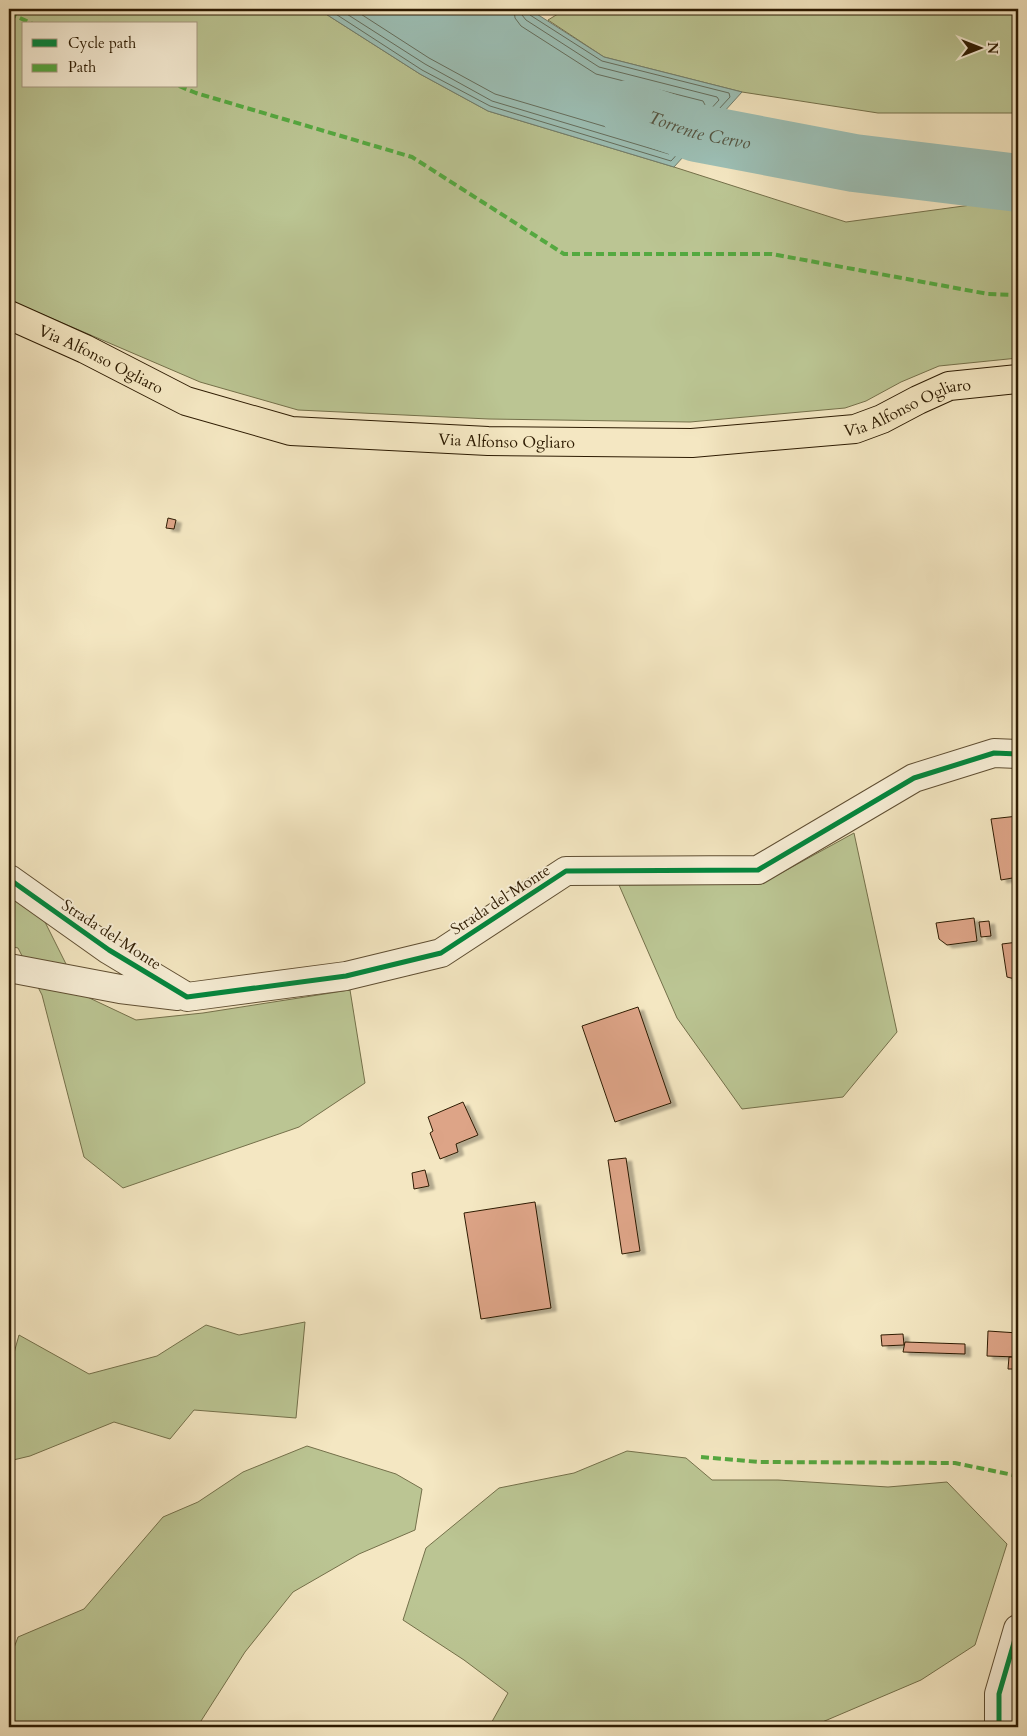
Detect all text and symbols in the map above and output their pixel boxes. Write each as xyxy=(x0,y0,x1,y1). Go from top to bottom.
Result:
legend xyxy=(22,22,198,88)
north arrow xyxy=(954,22,1004,72)
text: Cycle path xyxy=(68,33,137,53)
text: N xyxy=(983,42,1002,54)
text: Path xyxy=(68,57,97,77)
water label: Torrente Cervo xyxy=(645,105,753,156)
street label: Via Alfonso Ogliaro xyxy=(35,320,167,400)
street label: Via Alfonso Ogliaro xyxy=(843,374,972,442)
street label: Via Alfonso Ogliaro xyxy=(438,428,575,454)
street label: Strada del Monte xyxy=(446,859,555,940)
street label: Strada del Monte xyxy=(57,894,166,975)

